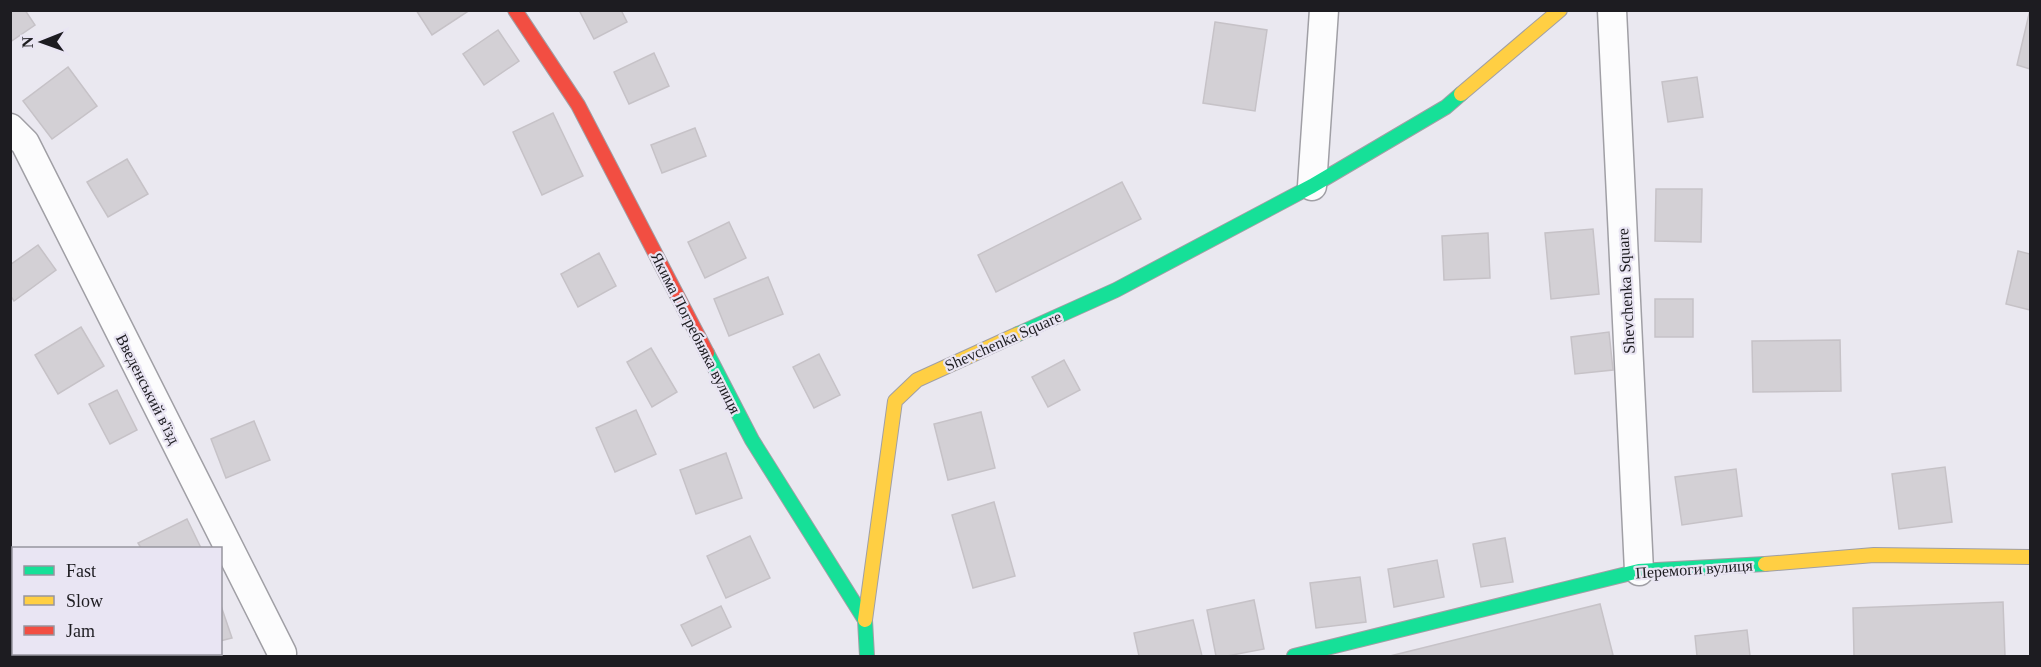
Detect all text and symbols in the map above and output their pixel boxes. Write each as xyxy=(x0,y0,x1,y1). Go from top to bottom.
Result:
north arrow xyxy=(12,12,72,72)
text: N xyxy=(19,36,36,48)
street label: Shevchenka Square xyxy=(1614,228,1639,354)
street label: Якима Погребняка вулиця xyxy=(647,249,744,418)
street label: Shevchenka Square xyxy=(942,308,1064,375)
street label: Введенський в'їзд xyxy=(112,331,183,447)
legend xyxy=(12,547,222,655)
street label: Перемоги вулиця xyxy=(1635,556,1754,583)
text: Fast xyxy=(66,561,96,581)
text: Slow xyxy=(66,591,103,611)
text: Jam xyxy=(66,621,95,641)

